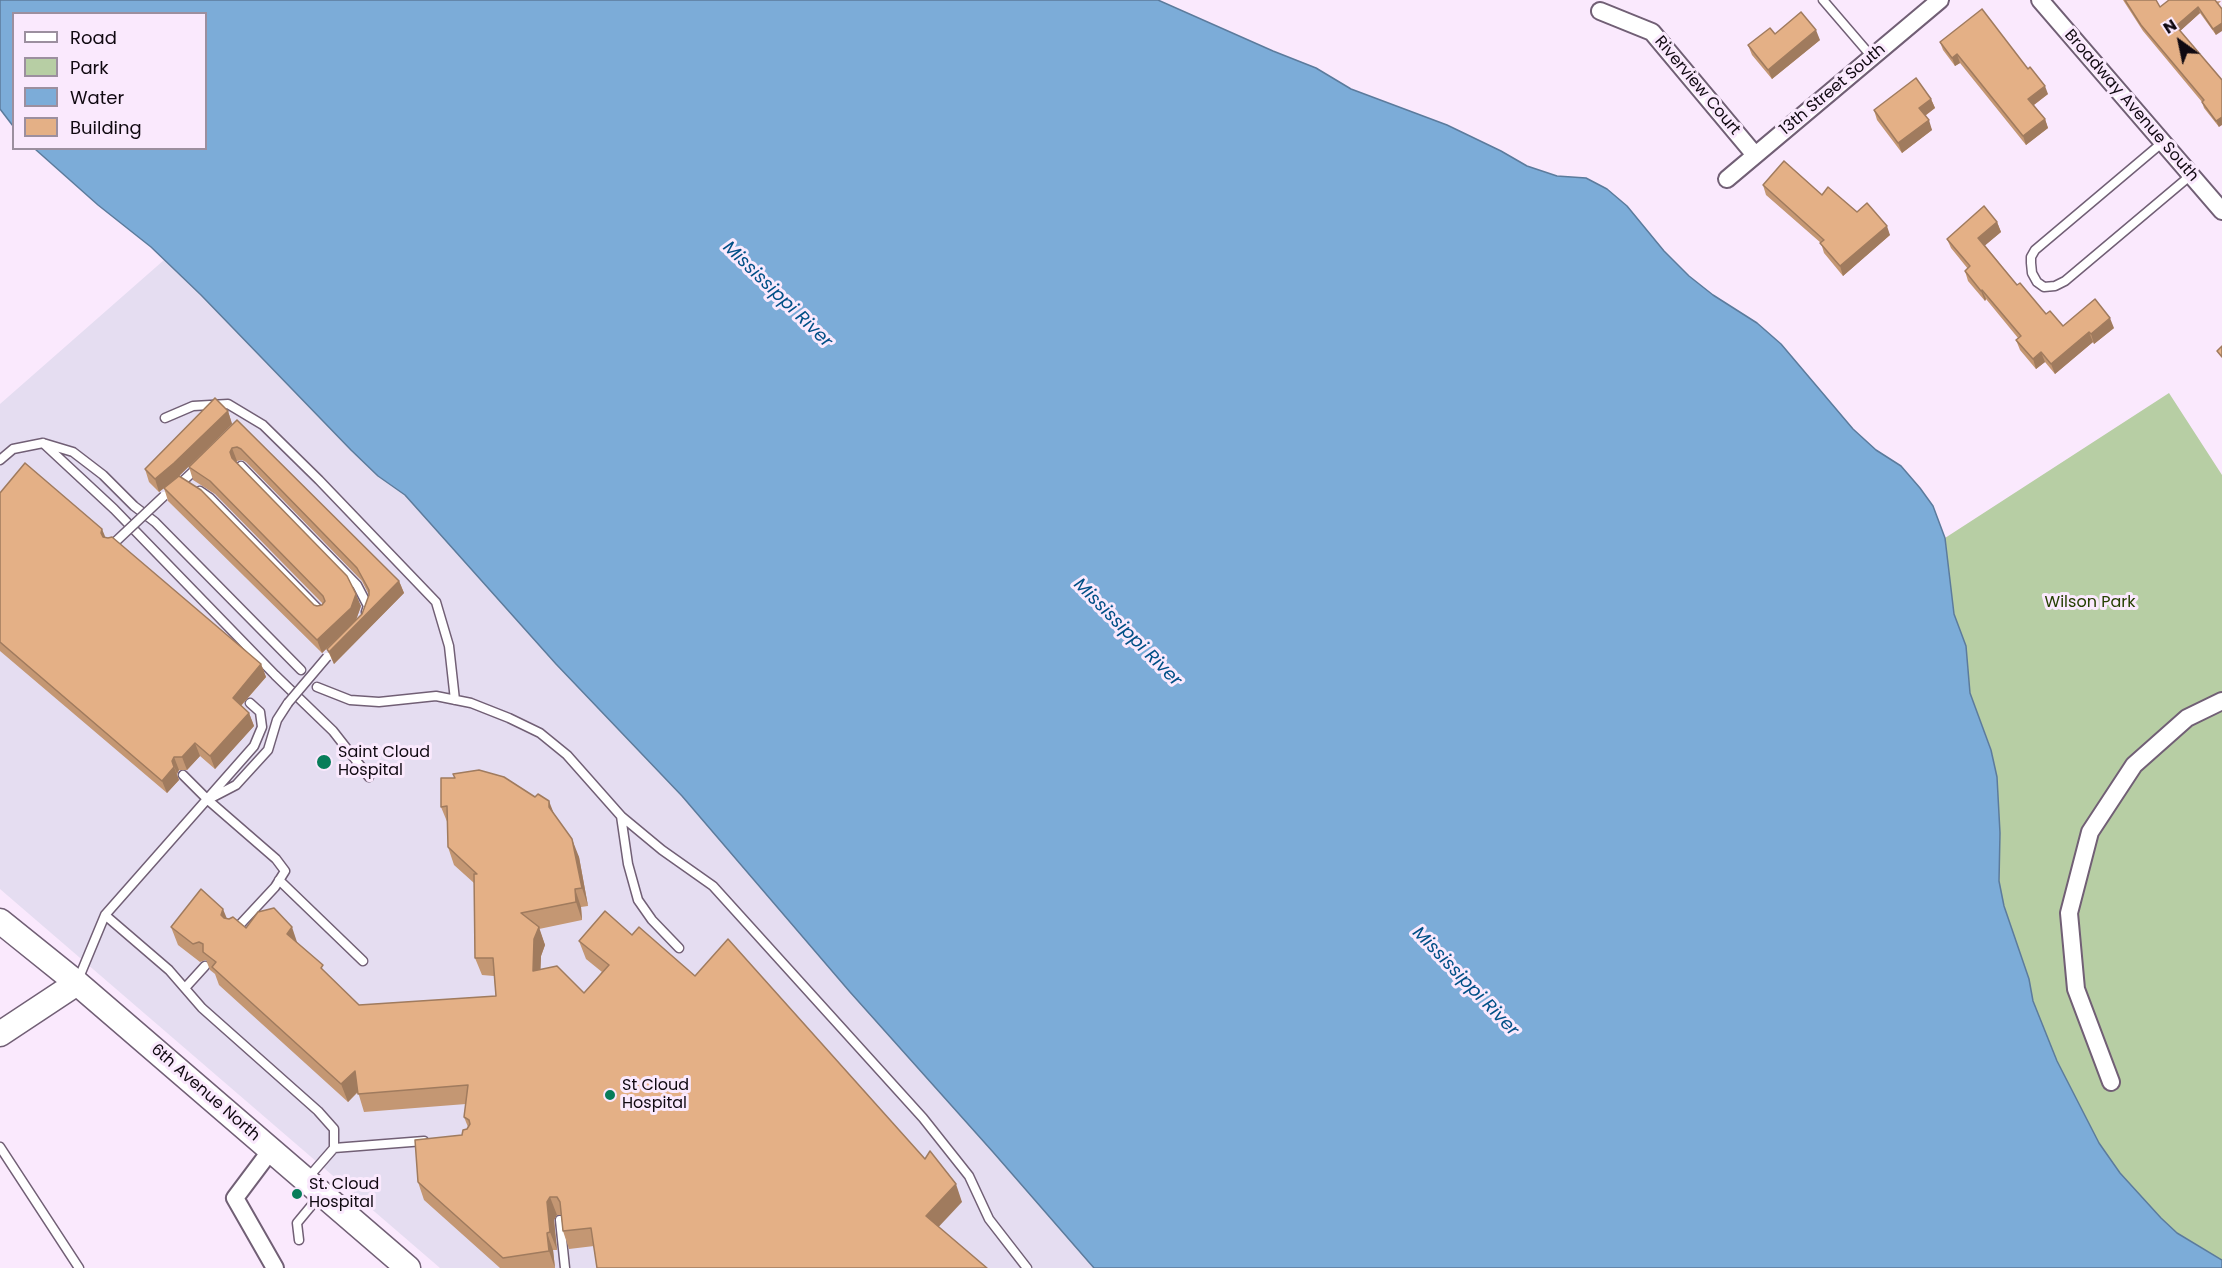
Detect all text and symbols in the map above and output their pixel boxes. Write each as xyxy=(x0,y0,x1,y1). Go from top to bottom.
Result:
legend xyxy=(12,12,207,150)
north arrow xyxy=(2150,12,2210,72)
text: N xyxy=(2159,14,2181,39)
text: Road xyxy=(70,25,117,50)
street label: Broadway Avenue South xyxy=(2060,26,2202,186)
street label: Riverview Court xyxy=(1650,33,1744,139)
street label: 13th Street South xyxy=(1776,40,1890,140)
text: Park xyxy=(70,55,109,80)
text: Water xyxy=(70,85,124,110)
text: Building xyxy=(70,115,142,140)
water label: Mississippi River xyxy=(718,237,836,353)
water label: Mississippi River xyxy=(1069,575,1185,691)
park label: Wilson Park xyxy=(2045,593,2135,613)
place label: Saint Cloud Hospital xyxy=(338,743,430,781)
marker: Saint Cloud Hospital xyxy=(315,753,333,771)
water label: Mississippi River xyxy=(1407,923,1523,1041)
street label: 6th Avenue North xyxy=(146,1040,264,1146)
place label: St Cloud Hospital xyxy=(622,1076,689,1114)
marker: St Cloud Hospital xyxy=(603,1088,617,1102)
place label: St. Cloud Hospital xyxy=(309,1175,379,1213)
marker: St. Cloud Hospital xyxy=(290,1187,304,1201)

